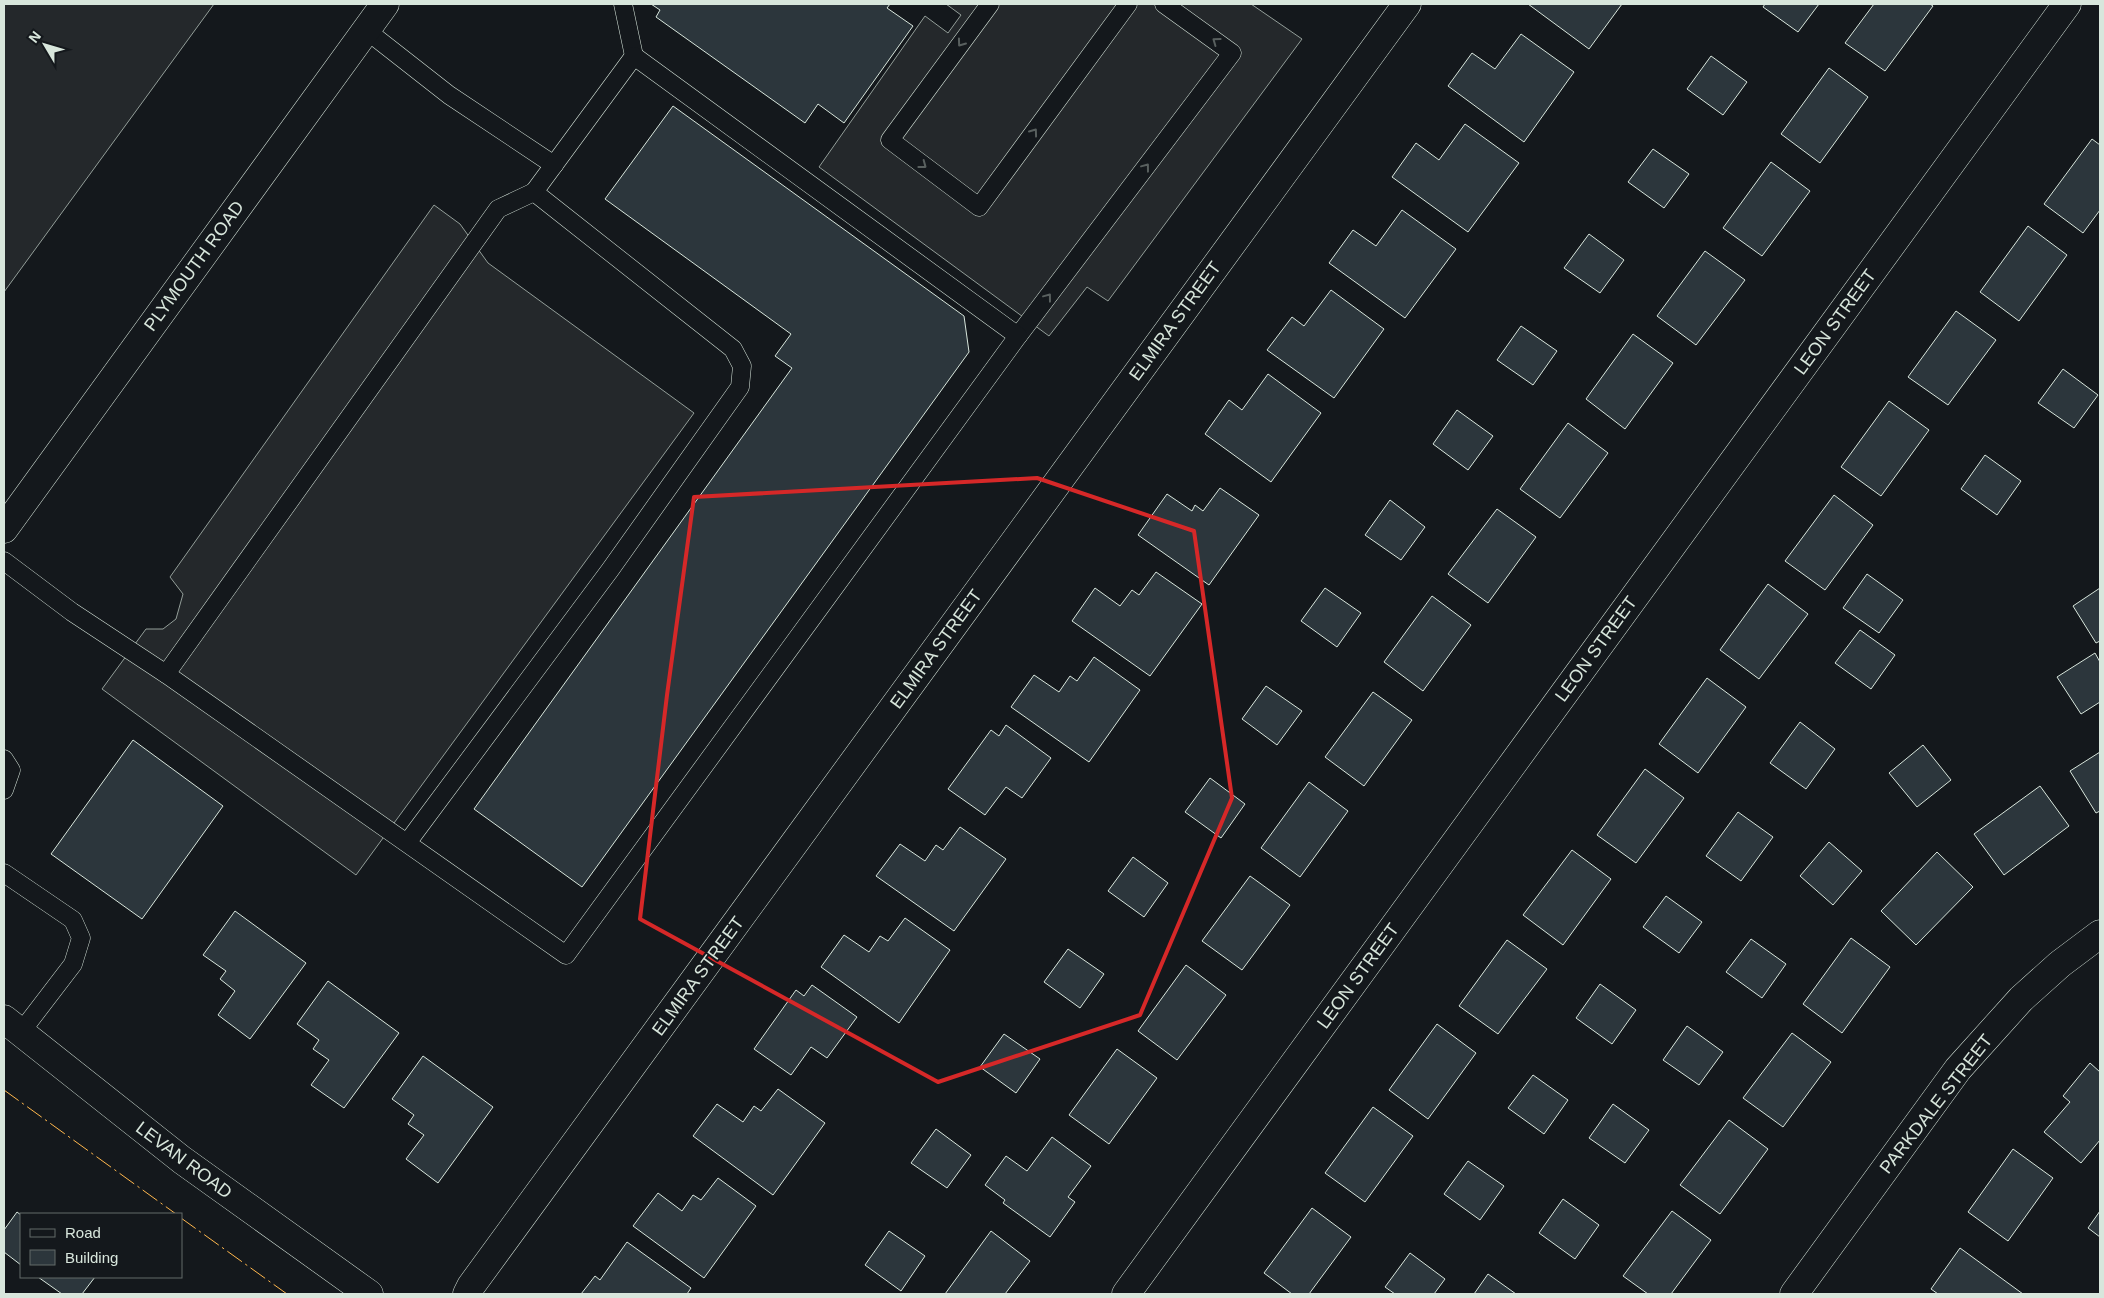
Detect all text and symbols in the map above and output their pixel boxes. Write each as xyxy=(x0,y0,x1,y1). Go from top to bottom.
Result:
north arrow xyxy=(20,20,70,70)
text: N xyxy=(25,28,44,46)
one-way arrow xyxy=(958,37,967,47)
one-way arrow xyxy=(1213,39,1222,47)
one-way arrow xyxy=(1028,128,1037,138)
one-way arrow xyxy=(917,160,926,168)
one-way arrow xyxy=(1140,164,1148,173)
street label: PLYMOUTH ROAD xyxy=(140,197,248,335)
street label: ELMIRA STREET xyxy=(1125,258,1225,384)
street label: LEON STREET xyxy=(1790,266,1880,378)
one-way arrow xyxy=(1042,294,1050,303)
street label: ELMIRA STREET xyxy=(886,586,986,712)
street label: LEON STREET xyxy=(1551,593,1641,705)
street label: ELMIRA STREET xyxy=(648,913,748,1039)
street label: LEON STREET xyxy=(1313,920,1403,1032)
street label: PARKDALE STREET xyxy=(1876,1031,1996,1177)
street label: LEVAN ROAD xyxy=(132,1117,236,1203)
legend xyxy=(20,1213,182,1278)
text: Road xyxy=(65,1224,101,1241)
text: Building xyxy=(65,1249,118,1266)

